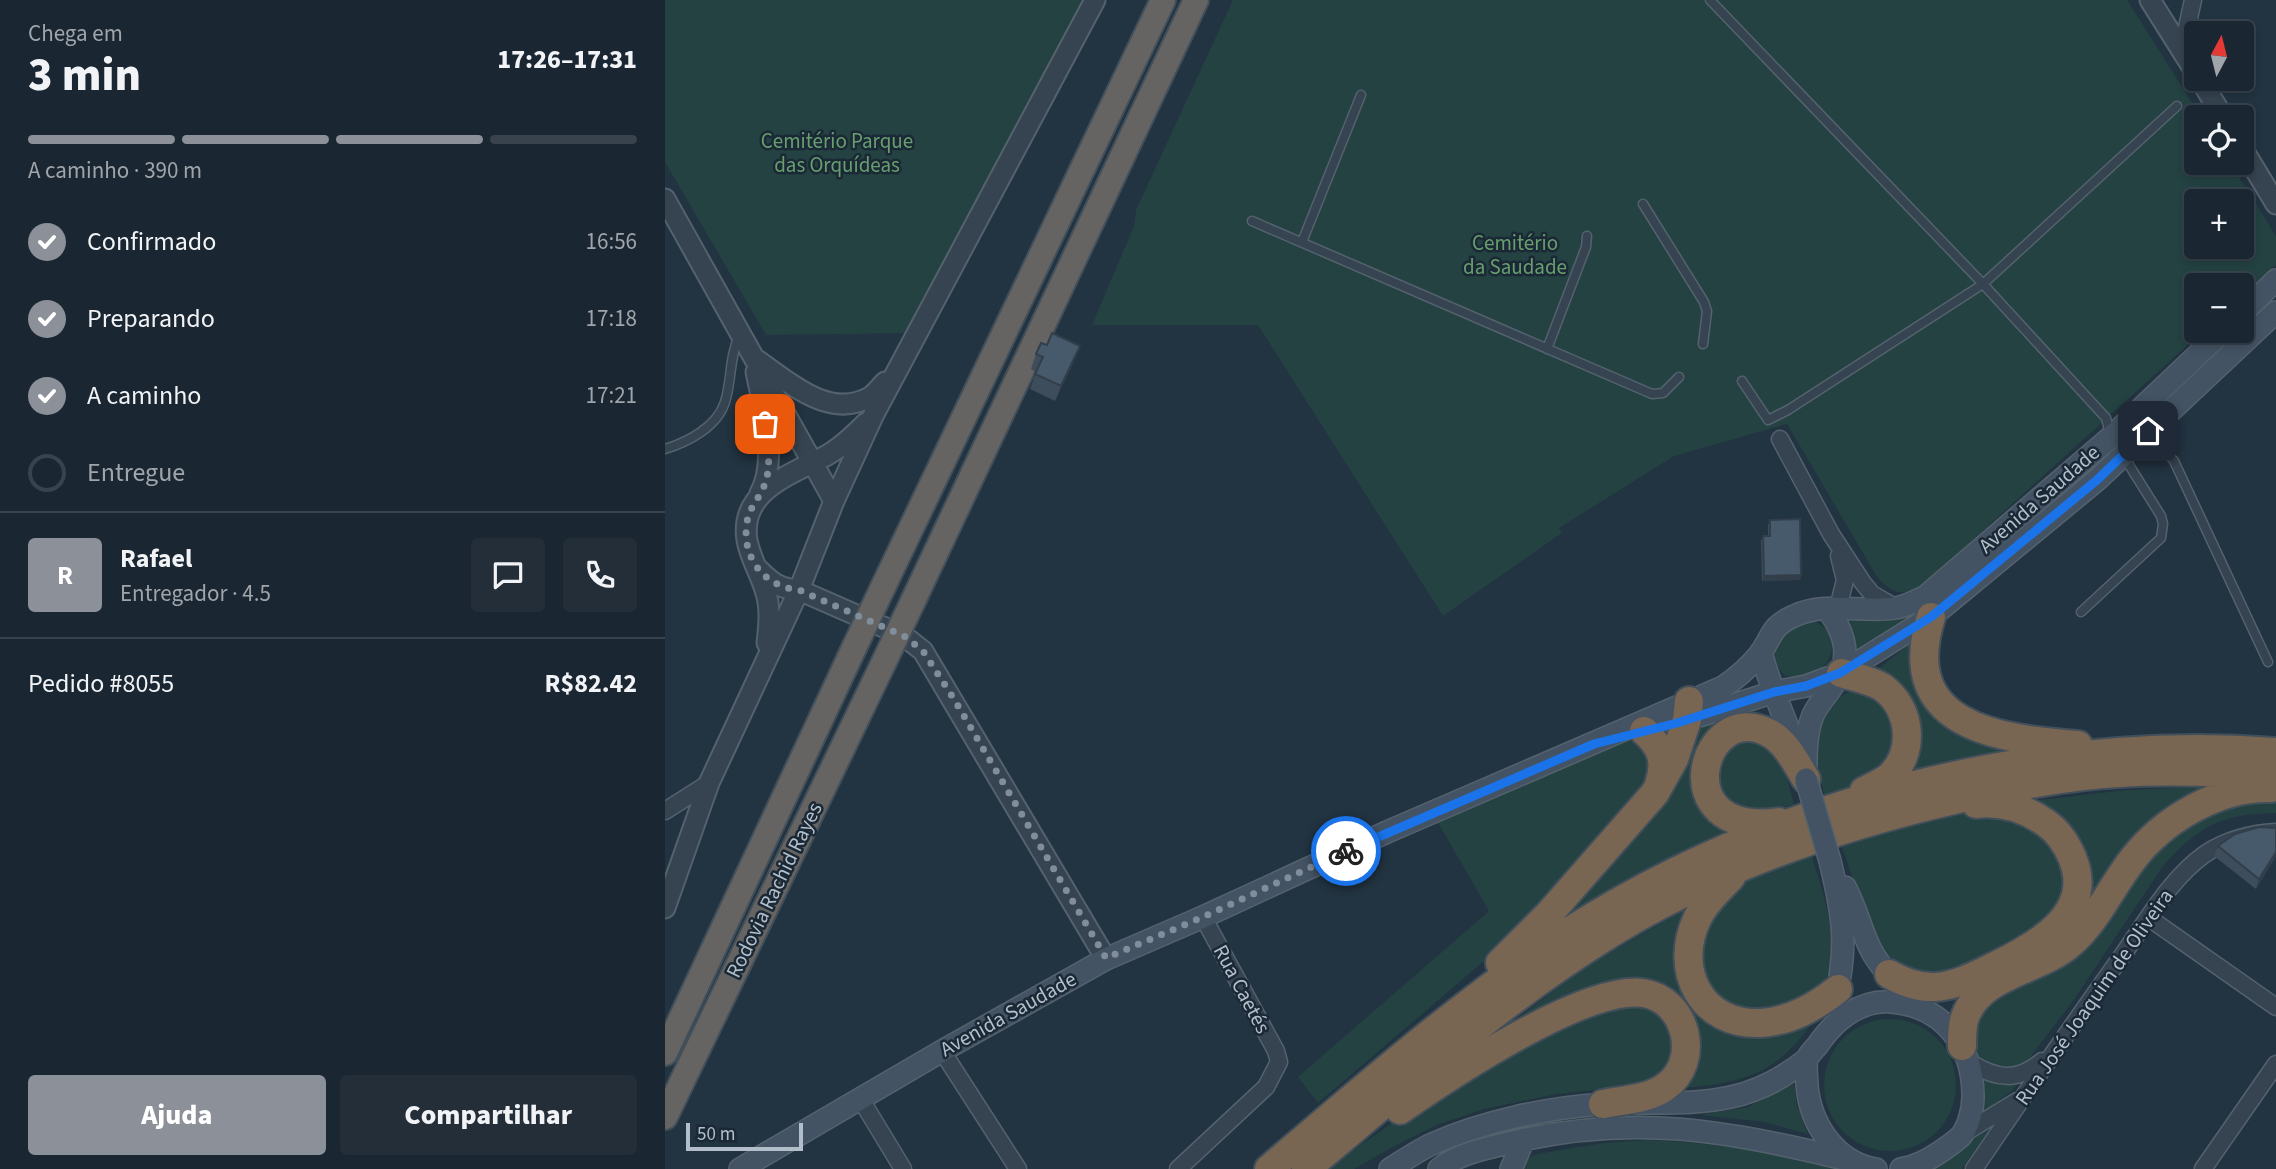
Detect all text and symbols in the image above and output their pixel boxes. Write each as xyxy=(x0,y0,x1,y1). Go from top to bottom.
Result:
text: Chega em xyxy=(28,17,123,50)
north arrow xyxy=(2184,21,2254,91)
map controls xyxy=(2184,21,2254,343)
text: 17:26–17:31 xyxy=(497,41,637,78)
text: 3 min xyxy=(28,43,141,108)
button: locate xyxy=(2184,105,2254,175)
park label: Cemitério Parque das Orquídeas xyxy=(761,126,913,180)
text: A caminho · 390 m xyxy=(28,154,202,187)
button: + xyxy=(2184,189,2254,259)
icon: check xyxy=(28,223,66,261)
text: Confirmado xyxy=(87,223,216,260)
text: 16:56 xyxy=(586,225,637,258)
park label: Cemitério da Saudade xyxy=(1463,228,1567,282)
button: − xyxy=(2184,273,2254,343)
icon: check xyxy=(28,300,66,338)
text: Preparando xyxy=(87,300,215,337)
text: 17:18 xyxy=(586,302,637,335)
icon: check xyxy=(28,377,66,415)
text: A caminho xyxy=(87,377,201,414)
text: 17:21 xyxy=(586,379,637,412)
pin xyxy=(735,394,795,454)
pin xyxy=(2118,401,2178,461)
icon: bag xyxy=(746,405,784,443)
icon: home xyxy=(2129,412,2167,450)
street label: Avenida Saudade xyxy=(1972,438,2106,560)
text: Entregue xyxy=(87,454,185,491)
button: chat xyxy=(471,538,545,612)
button: phone xyxy=(563,538,637,612)
text: Rafael xyxy=(120,540,192,577)
text: R xyxy=(57,557,73,594)
text: Entregador · 4.5 xyxy=(120,577,271,610)
text: Pedido #8055 xyxy=(28,665,174,702)
text: R$82.42 xyxy=(545,665,637,702)
street label: Rodovia Rachid Rayes xyxy=(718,797,830,983)
courier xyxy=(1311,816,1381,886)
icon: bike xyxy=(1327,832,1365,870)
street label: Rua José Joaquim de Oliveira xyxy=(2008,883,2180,1111)
street label: Rua Caetés xyxy=(1206,939,1278,1039)
street label: Avenida Saudade xyxy=(934,964,1082,1064)
button: Ajuda xyxy=(28,1075,326,1155)
button: Compartilhar xyxy=(340,1075,637,1155)
scale bar xyxy=(686,1120,803,1152)
text: 50 m xyxy=(697,1121,735,1148)

